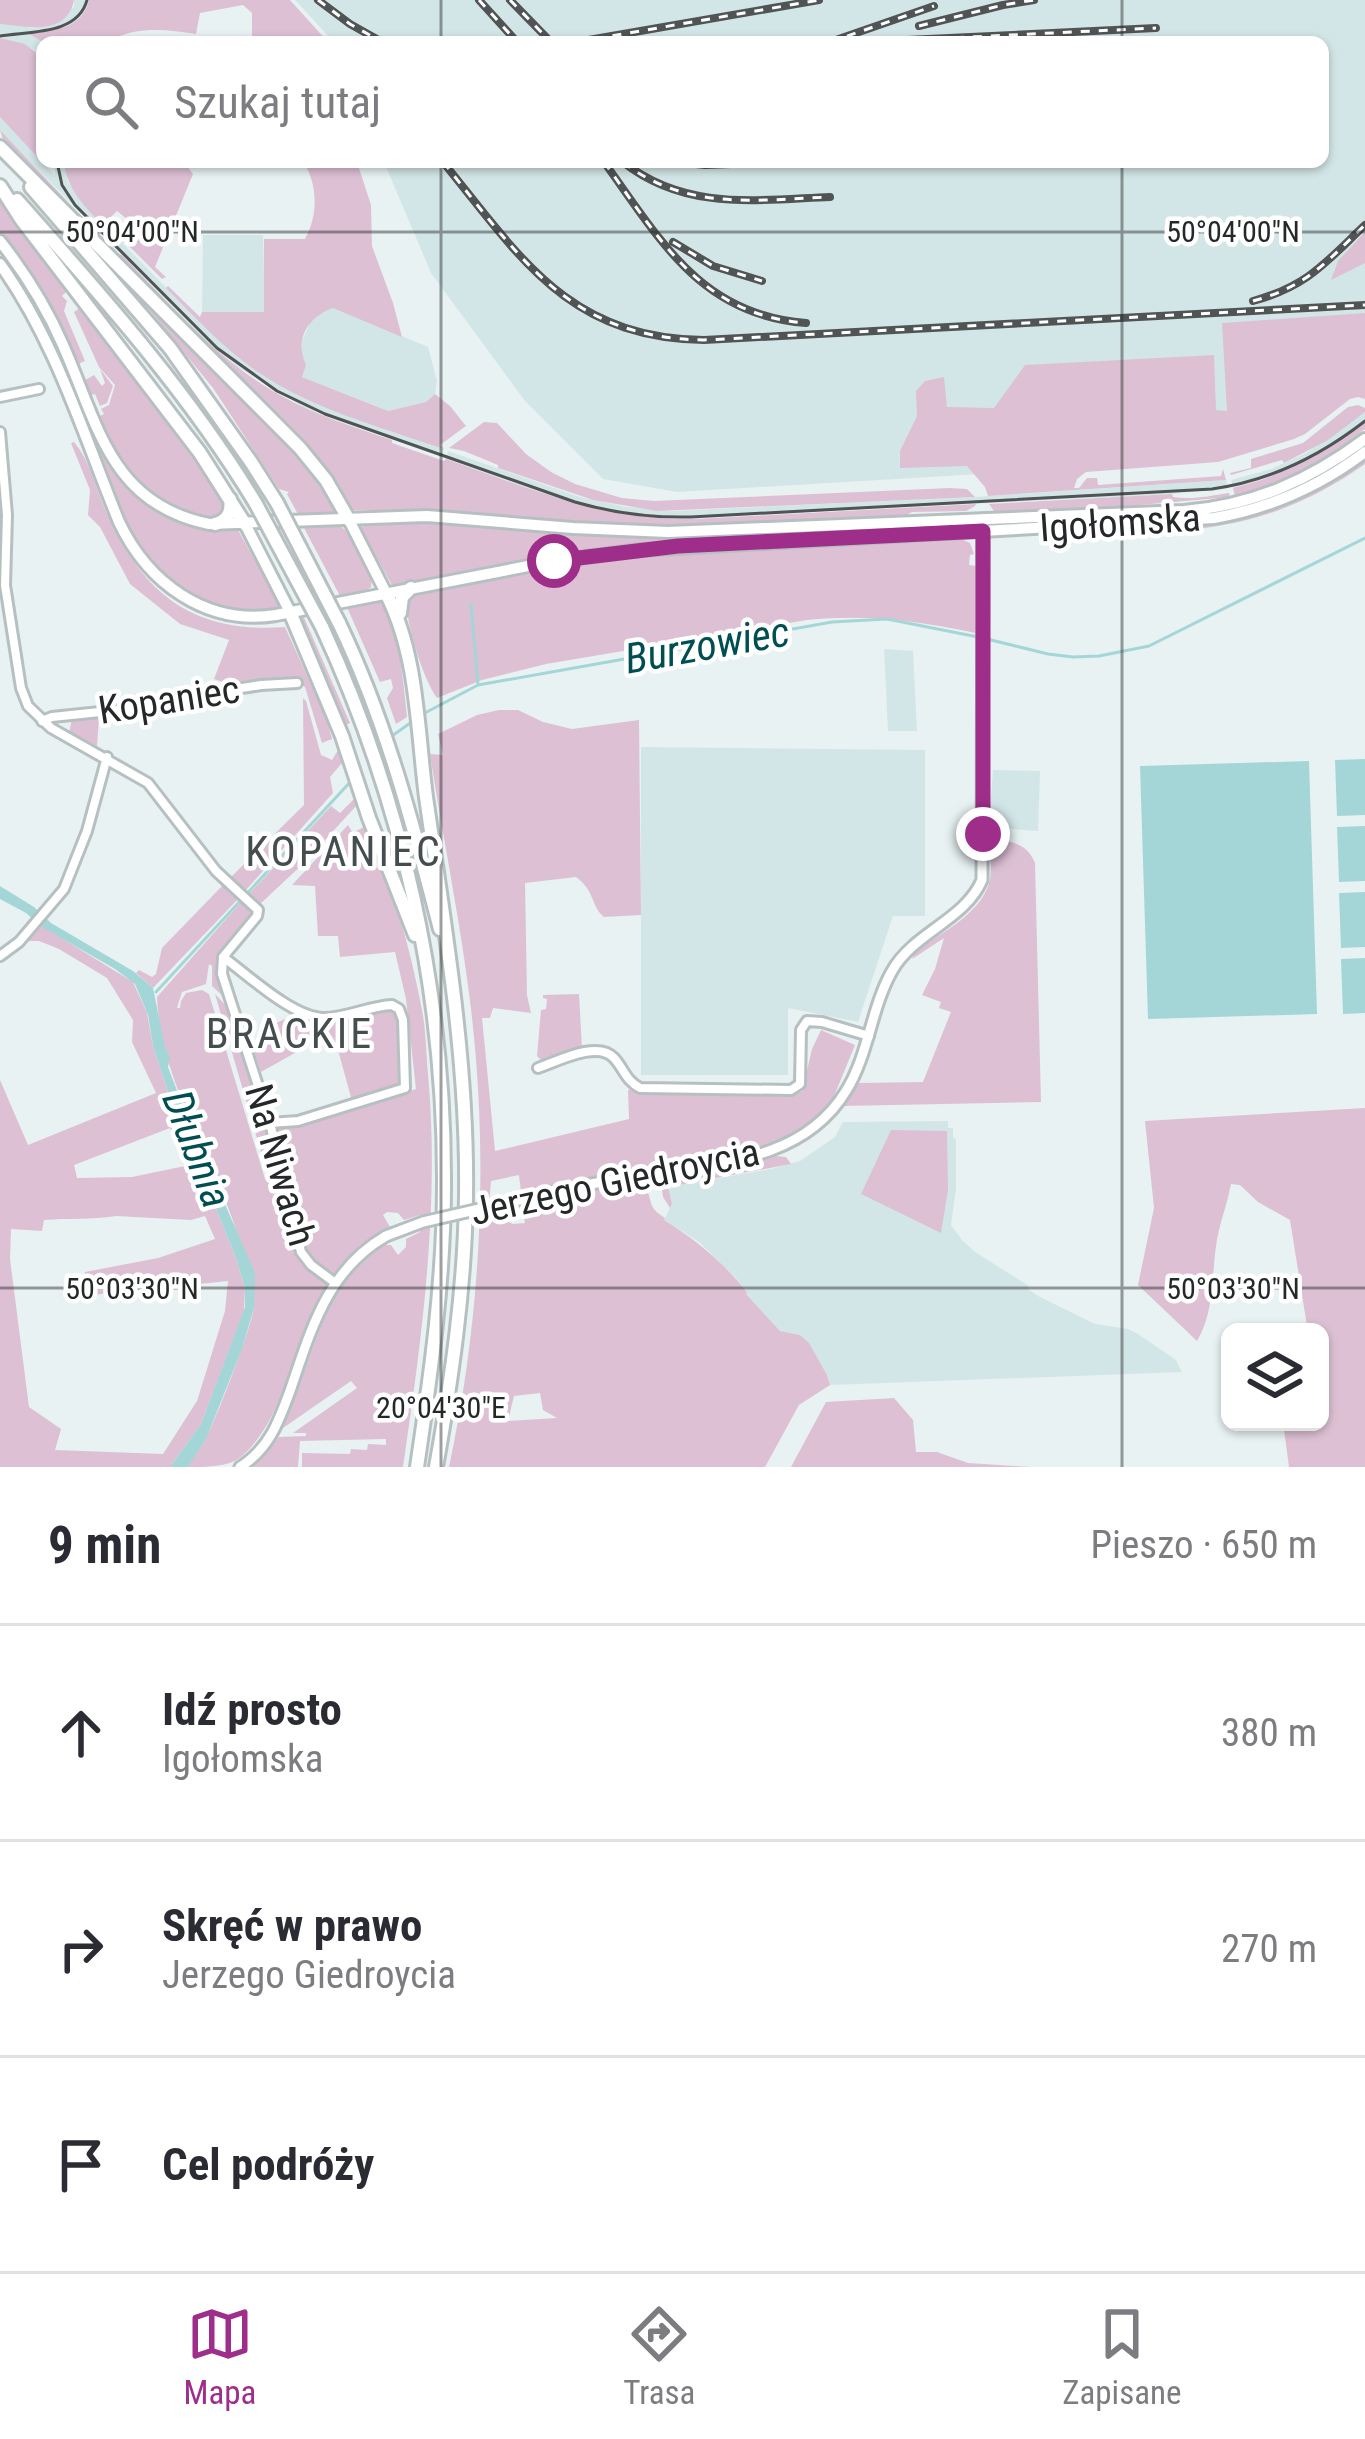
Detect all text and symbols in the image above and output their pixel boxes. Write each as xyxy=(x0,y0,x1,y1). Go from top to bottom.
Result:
search box xyxy=(36,36,1329,168)
icon: search xyxy=(78,69,144,135)
text: Szukaj tutaj xyxy=(174,76,381,129)
text: 50°04'00"N xyxy=(65,214,199,249)
text: 50°04'00"N xyxy=(1166,214,1300,249)
street label: Igołomska xyxy=(1038,494,1202,552)
route start xyxy=(527,534,581,588)
water label: Burzowiec xyxy=(621,606,793,684)
street label: Kopaniec xyxy=(95,666,243,734)
route end xyxy=(956,807,1010,861)
district label: KOPANIEC xyxy=(245,827,443,876)
district label: BRACKIE xyxy=(206,1009,374,1058)
street label: Na Niwach xyxy=(235,1079,325,1251)
water label: Dłubnia xyxy=(152,1083,242,1215)
street label: Jerzego Giedroycia xyxy=(466,1129,764,1235)
text: 50°03'30"N xyxy=(65,1271,199,1306)
text: 50°03'30"N xyxy=(1166,1271,1300,1306)
map controls xyxy=(1221,1323,1329,1431)
button: layers xyxy=(1221,1323,1329,1431)
text: 20°04'30"E xyxy=(376,1390,506,1425)
text: 9 min xyxy=(48,1516,161,1575)
text: Pieszo · 650 m xyxy=(1091,1522,1317,1568)
text: Idź prosto xyxy=(162,1683,342,1736)
icon: ahead xyxy=(48,1700,114,1766)
text: 380 m xyxy=(1221,1710,1317,1756)
text: Igołomska xyxy=(162,1736,323,1782)
text: Skręć w prawo xyxy=(162,1899,422,1952)
icon: right xyxy=(48,1916,114,1982)
text: 270 m xyxy=(1221,1926,1317,1972)
text: Jerzego Giedroycia xyxy=(162,1952,456,1998)
icon: arrive xyxy=(48,2132,114,2198)
text: Cel podróży xyxy=(162,2138,374,2191)
tab: Mapa xyxy=(183,2301,256,2412)
tab: Trasa xyxy=(623,2301,695,2412)
tab: Zapisane xyxy=(1062,2301,1181,2412)

